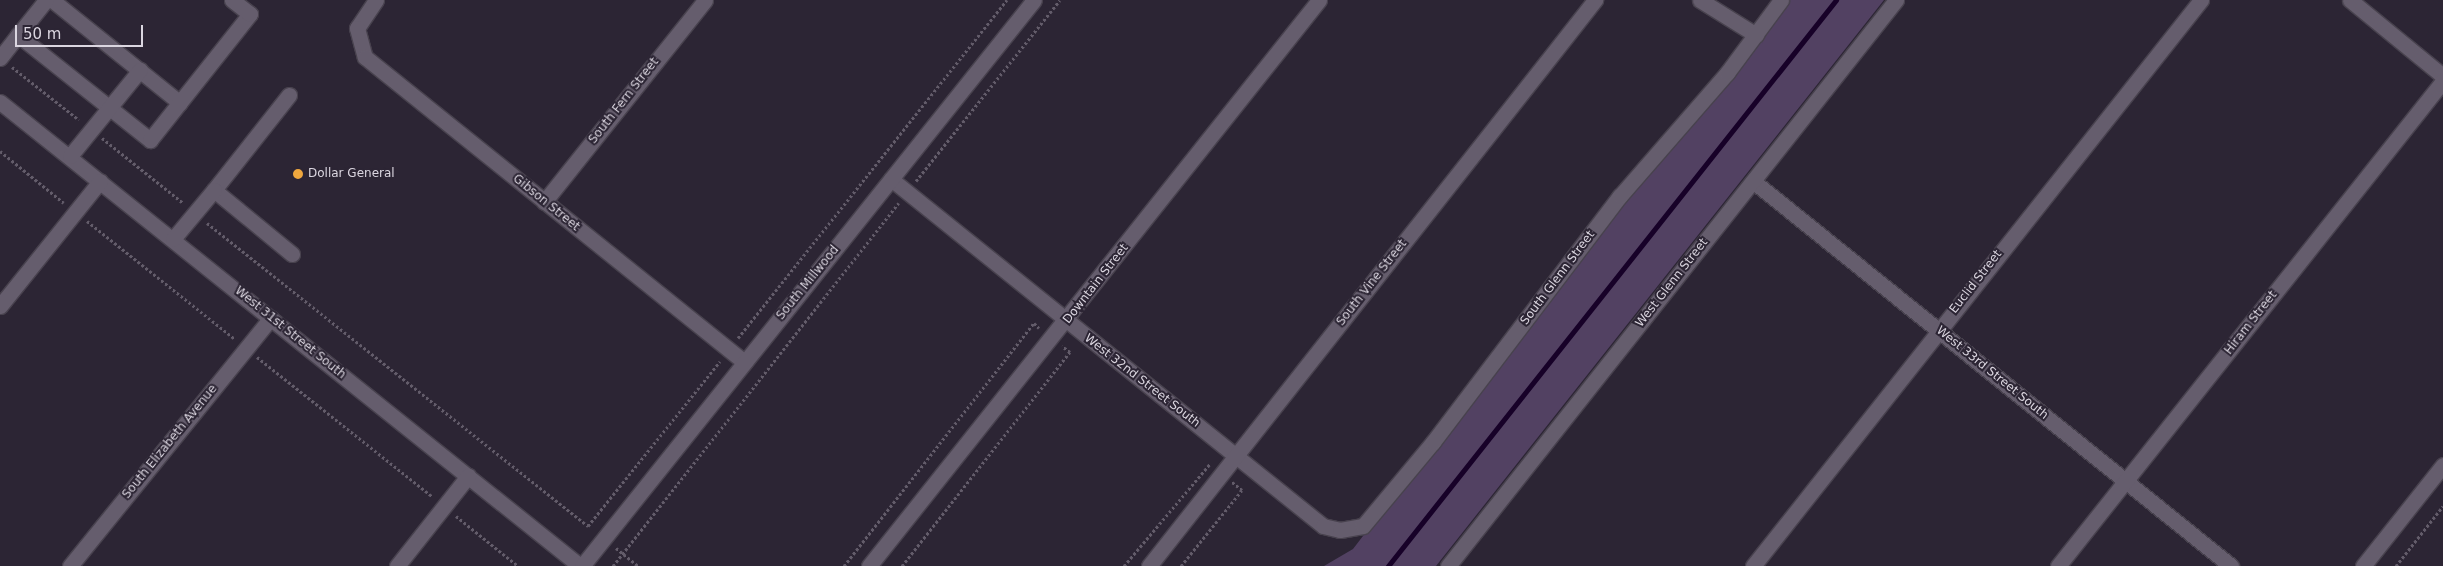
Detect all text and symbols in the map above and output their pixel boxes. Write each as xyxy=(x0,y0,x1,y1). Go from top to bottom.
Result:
scale bar xyxy=(18,15,145,47)
text: 50 m xyxy=(23,25,61,43)
street label: South Fern Street xyxy=(586,55,662,147)
place label: Dollar General xyxy=(308,167,395,181)
marker: Dollar General xyxy=(292,168,304,180)
street label: Gibson Street xyxy=(510,172,582,234)
street label: South Glenn Street xyxy=(1518,228,1598,328)
street label: West Glenn Street xyxy=(1633,236,1711,330)
street label: South Vine Street xyxy=(1334,237,1410,329)
street label: Downtain Street xyxy=(1060,241,1132,327)
street label: South Millwood xyxy=(774,243,842,323)
street label: Euclid Street xyxy=(1947,247,2005,317)
street label: West 31st Street South xyxy=(232,284,348,382)
street label: Hiram Street xyxy=(2222,288,2280,358)
street label: West 33rd Street South xyxy=(1933,323,2051,423)
street label: West 32nd Street South xyxy=(1081,331,1203,431)
street label: South Elizabeth Avenue xyxy=(120,382,220,502)

